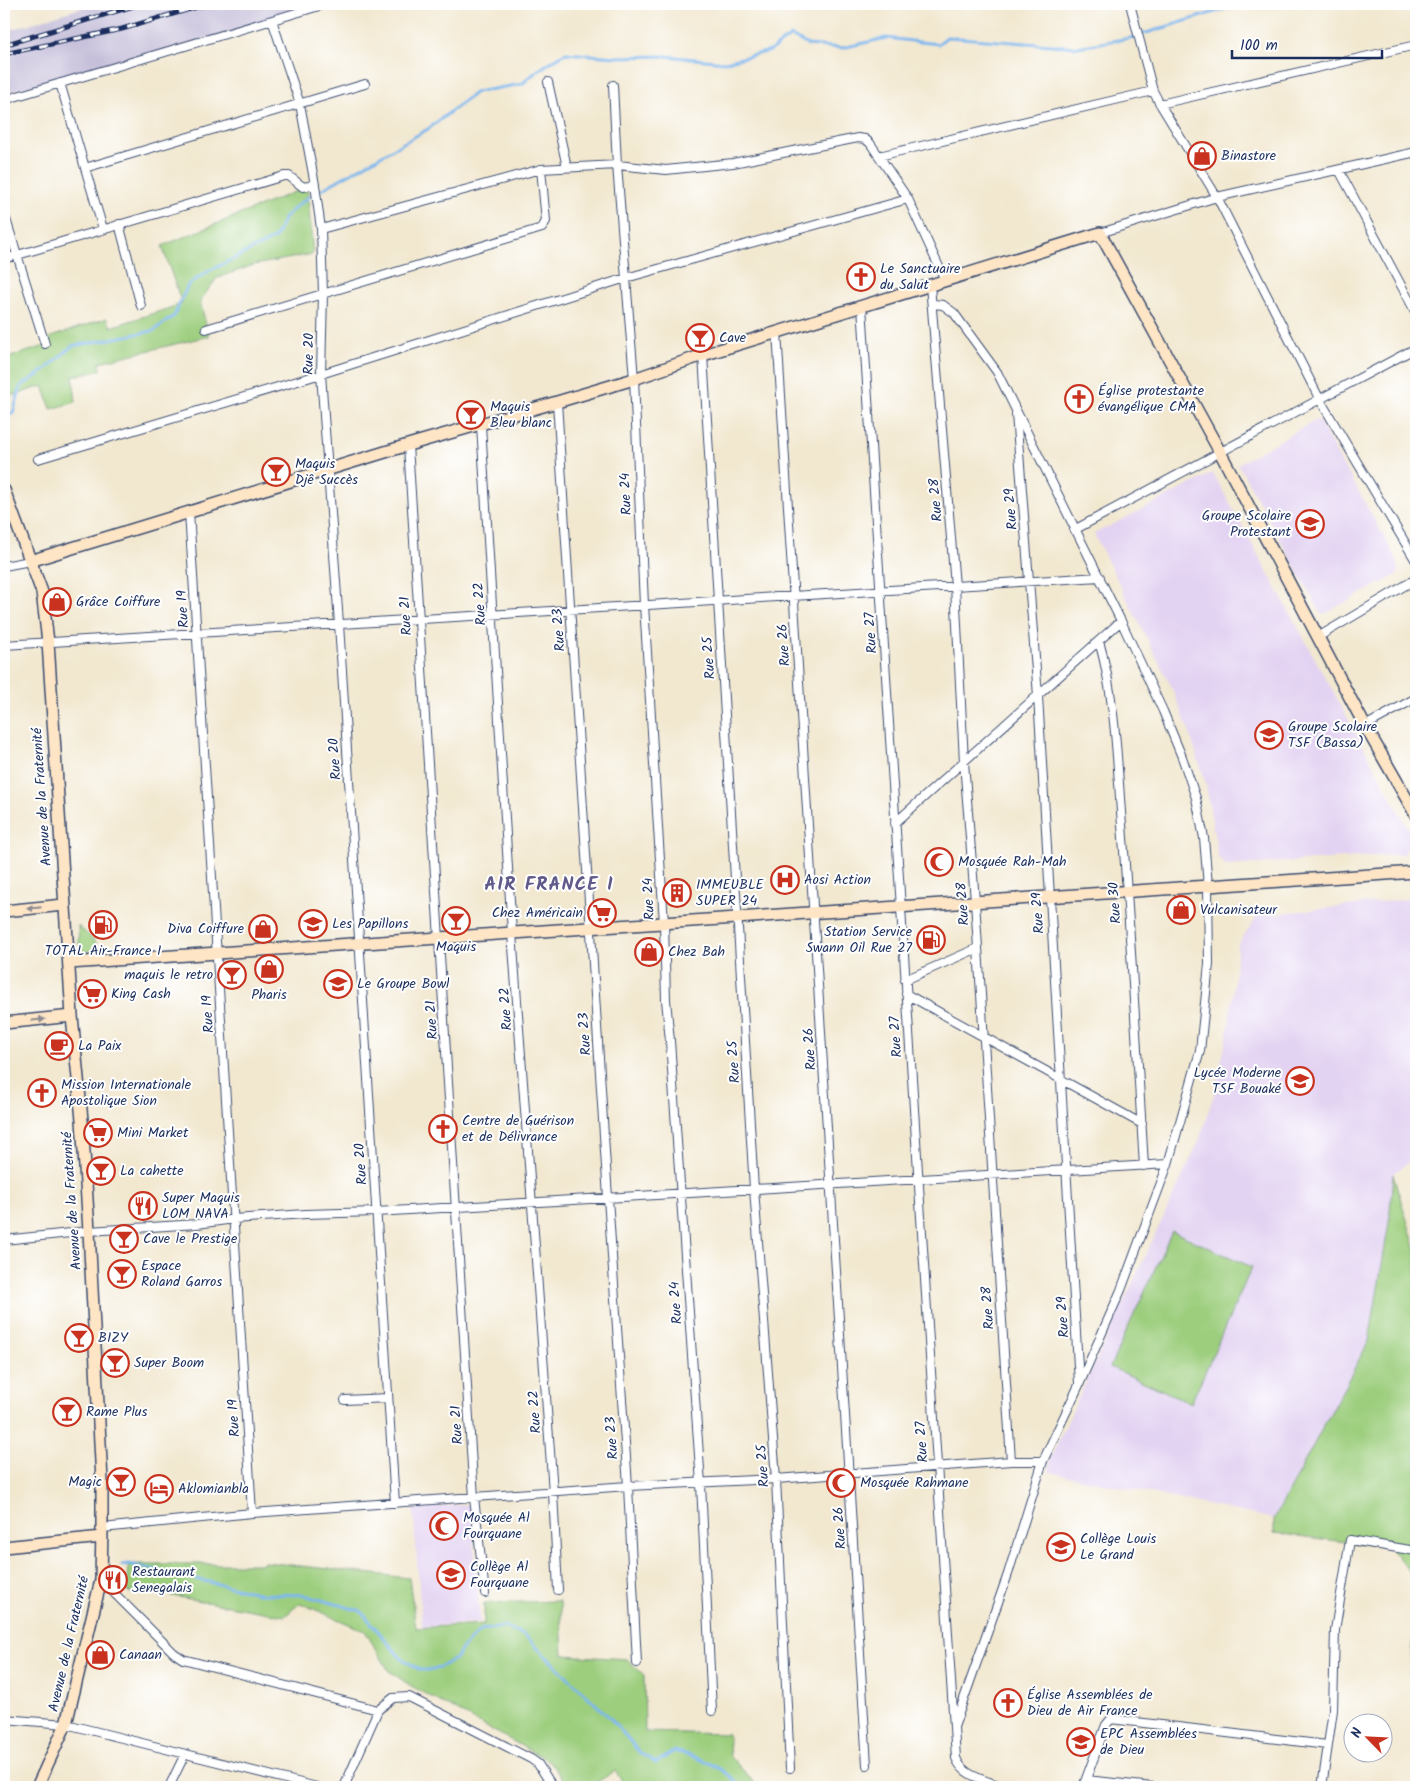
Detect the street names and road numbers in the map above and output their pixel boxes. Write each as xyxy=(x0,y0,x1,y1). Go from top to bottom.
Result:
street label: Rue 20 xyxy=(298,333,320,375)
street label: Rue 24 xyxy=(614,472,638,516)
street label: Rue 28 xyxy=(923,477,949,523)
street label: Rue 29 xyxy=(998,487,1024,531)
street label: Rue 22 xyxy=(468,582,492,626)
street label: Rue 19 xyxy=(171,589,195,629)
street label: Rue 21 xyxy=(394,596,418,636)
street label: Rue 23 xyxy=(547,608,571,652)
street label: Rue 27 xyxy=(859,611,883,654)
street label: Rue 26 xyxy=(772,623,796,667)
street label: Rue 25 xyxy=(696,635,721,680)
street label: Avenue de la Fraternité xyxy=(26,726,58,867)
street label: Rue 20 xyxy=(323,737,347,781)
street label: Rue 24 xyxy=(637,877,661,921)
street label: Rue 28 xyxy=(950,881,975,926)
street label: Rue 30 xyxy=(1103,881,1127,925)
street label: Rue 29 xyxy=(1026,891,1050,935)
street label: Rue 22 xyxy=(494,987,518,1031)
street label: Rue 19 xyxy=(196,994,220,1034)
street label: Rue 21 xyxy=(420,1000,444,1040)
street label: Rue 23 xyxy=(573,1012,597,1056)
street label: Rue 27 xyxy=(884,1015,908,1058)
street label: Rue 26 xyxy=(798,1027,822,1071)
street label: Rue 25 xyxy=(721,1039,746,1084)
street label: Avenue de la Fraternité xyxy=(56,1130,88,1271)
street label: Rue 20 xyxy=(349,1142,373,1186)
street label: Rue 24 xyxy=(664,1281,688,1325)
street label: Rue 28 xyxy=(975,1285,1000,1330)
street label: Rue 29 xyxy=(1051,1295,1075,1339)
street label: Rue 22 xyxy=(523,1390,547,1434)
street label: Rue 19 xyxy=(222,1398,246,1438)
street label: Rue 21 xyxy=(445,1405,469,1445)
street label: Rue 23 xyxy=(600,1416,624,1460)
street label: Rue 27 xyxy=(910,1420,934,1463)
street label: Rue 25 xyxy=(750,1443,775,1488)
street label: Rue 26 xyxy=(828,1506,852,1550)
street label: Avenue de la Fraternité xyxy=(43,1573,95,1714)

